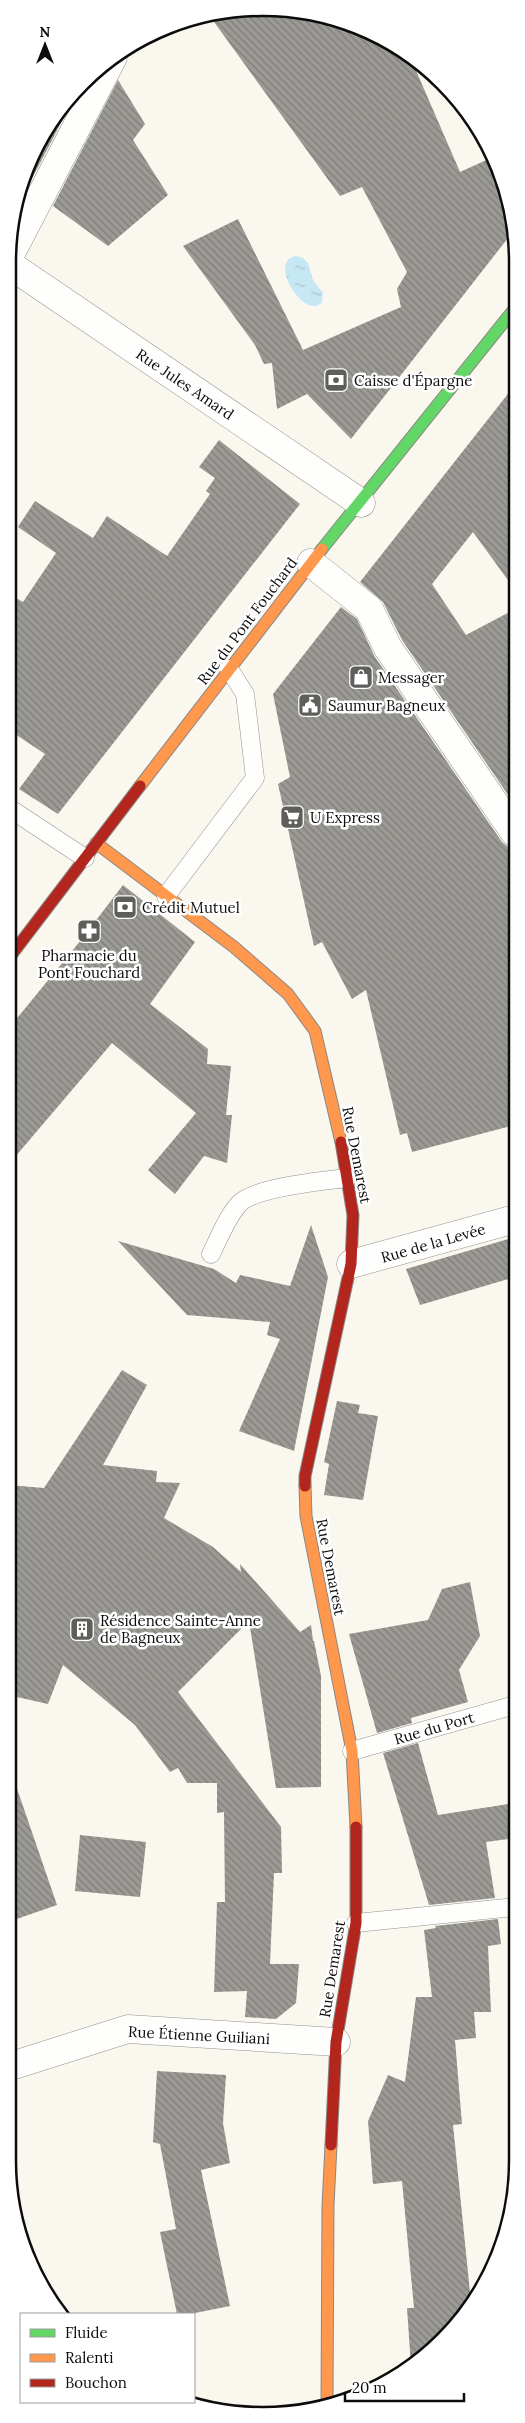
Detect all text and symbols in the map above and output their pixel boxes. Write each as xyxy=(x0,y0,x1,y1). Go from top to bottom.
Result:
north arrow xyxy=(20,20,70,70)
text: N xyxy=(40,23,51,41)
street label: Rue Jules Amard xyxy=(132,344,238,424)
bank icon: Caisse d'Épargne xyxy=(323,367,349,393)
place label: Caisse d'Épargne xyxy=(354,371,472,390)
street label: Rue du Pont Fouchard xyxy=(193,554,301,688)
shop icon: Messager xyxy=(348,664,374,690)
place label: Messager xyxy=(378,668,445,687)
public building icon: Saumur Bagneux xyxy=(297,692,323,718)
place label: Saumur Bagneux xyxy=(328,696,445,715)
supermarket icon: U Express xyxy=(279,804,305,830)
place label: U Express xyxy=(310,808,380,827)
bank icon: Crédit Mutuel xyxy=(112,894,138,920)
place label: Crédit Mutuel xyxy=(142,898,240,917)
pharmacy icon: Pharmacie du Pont Fouchard xyxy=(76,918,102,944)
place label: Pharmacie du Pont Fouchard xyxy=(38,946,140,982)
street label: Rue Demarest xyxy=(338,1105,376,1205)
street label: Rue de la Levée xyxy=(379,1219,487,1267)
street label: Rue Demarest xyxy=(312,1517,350,1617)
place label: Résidence Sainte-Anne de Bagneux xyxy=(100,1611,261,1647)
building icon: Résidence Sainte-Anne de Bagneux xyxy=(69,1616,95,1642)
street label: Rue du Port xyxy=(392,1707,476,1748)
street label: Rue Demarest xyxy=(315,1919,349,2019)
street label: Rue Étienne Guiliani xyxy=(128,2022,270,2048)
legend xyxy=(20,2313,195,2403)
text: Fluide xyxy=(65,2323,108,2342)
text: Ralenti xyxy=(65,2348,113,2367)
scale bar xyxy=(345,2370,464,2402)
text: Bouchon xyxy=(65,2373,127,2392)
text: 20 m xyxy=(352,2378,387,2397)

